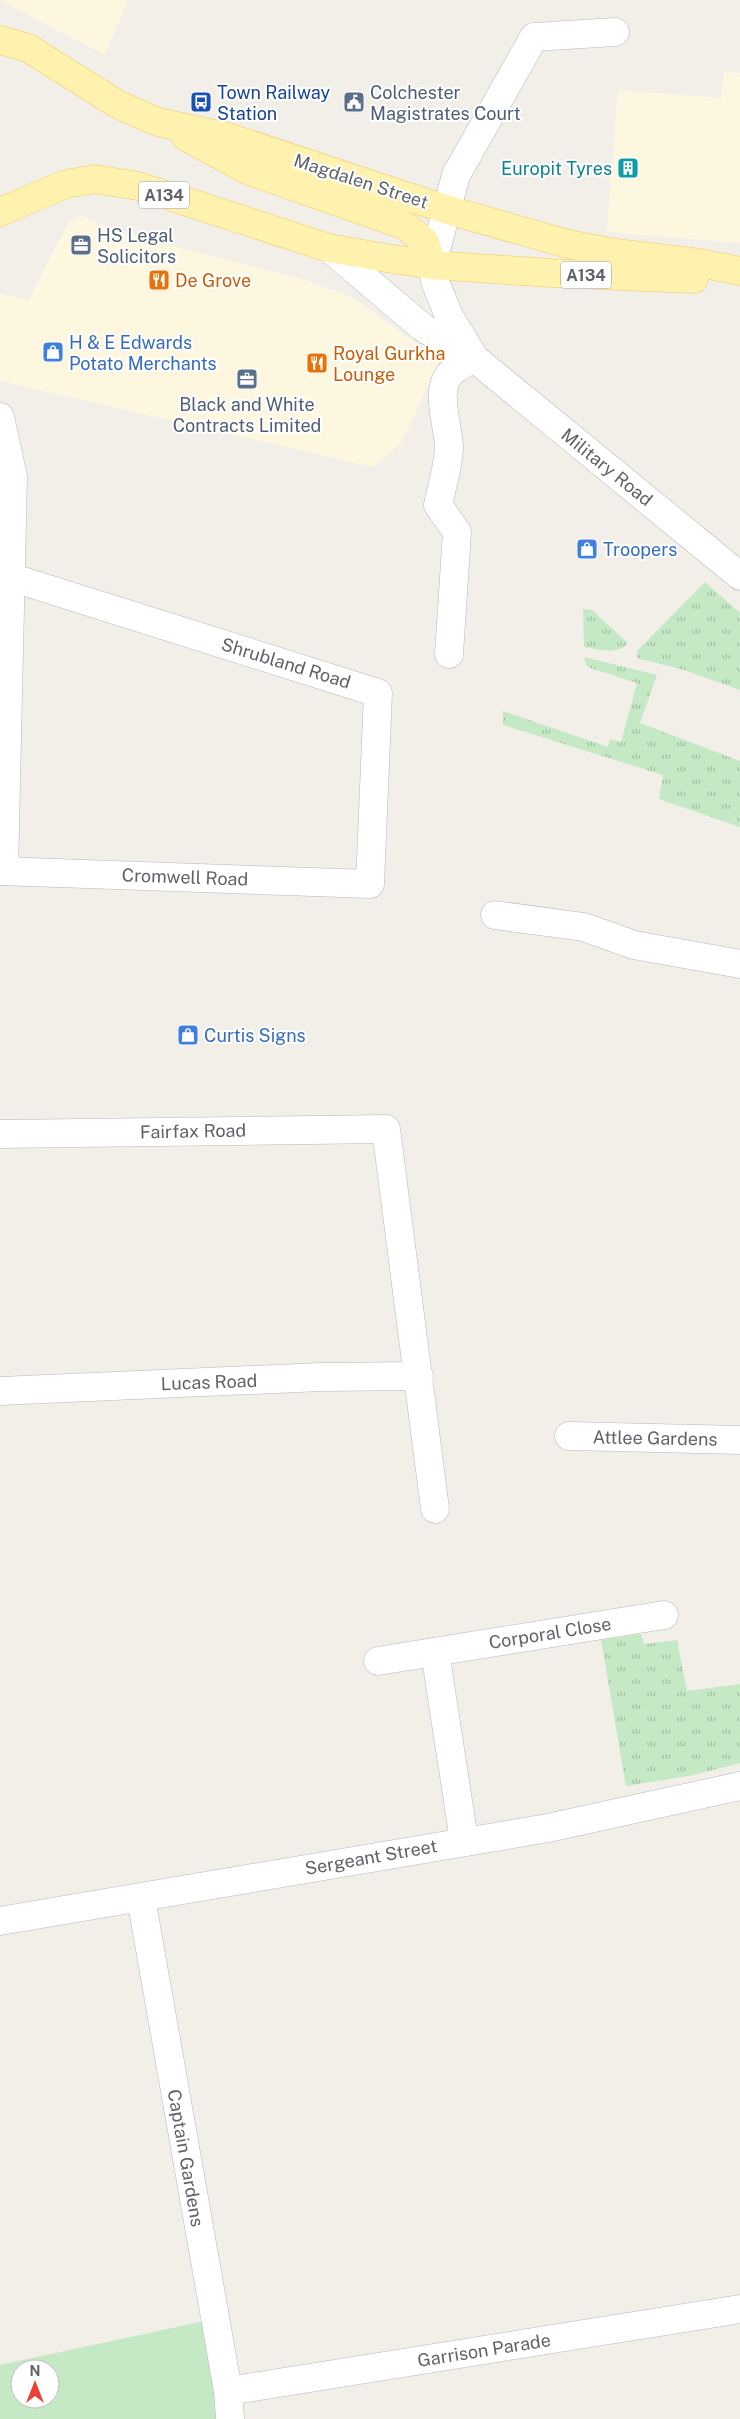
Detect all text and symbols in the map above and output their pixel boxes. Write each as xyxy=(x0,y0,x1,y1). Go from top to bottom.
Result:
place label: Town Railway Station xyxy=(217,82,330,124)
place label: Colchester Magistrates Court xyxy=(370,82,521,124)
bus stop icon: Town Railway Station xyxy=(189,90,213,114)
public building icon: Colchester Magistrates Court xyxy=(342,90,366,114)
street label: Magdalen Street xyxy=(291,149,431,213)
building icon: Europit Tyres xyxy=(616,156,640,180)
place label: Europit Tyres xyxy=(501,158,612,179)
road number: A134 xyxy=(139,182,189,208)
place label: HS Legal Solicitors xyxy=(97,225,176,267)
office icon: HS Legal Solicitors xyxy=(69,233,93,257)
road number: A134 xyxy=(561,262,611,288)
restaurant icon: De Grove xyxy=(147,268,171,292)
place label: De Grove xyxy=(175,270,251,291)
place label: H & E Edwards Potato Merchants xyxy=(69,332,217,374)
shop icon: H & E Edwards Potato Merchants xyxy=(41,340,65,364)
place label: Royal Gurkha Lounge xyxy=(333,343,445,385)
restaurant icon: Royal Gurkha Lounge xyxy=(305,351,329,375)
office icon: Black and White Contracts Limited xyxy=(235,367,259,391)
place label: Black and White Contracts Limited xyxy=(173,394,321,436)
street label: Military Road xyxy=(557,424,657,510)
shop icon: Troopers xyxy=(575,537,599,561)
place label: Troopers xyxy=(603,539,677,560)
street label: Shrubland Road xyxy=(219,633,353,693)
street label: Cromwell Road xyxy=(121,864,249,890)
shop icon: Curtis Signs xyxy=(176,1023,200,1047)
place label: Curtis Signs xyxy=(204,1025,306,1046)
street label: Fairfax Road xyxy=(140,1120,246,1142)
street label: Lucas Road xyxy=(160,1370,258,1394)
street label: Attlee Gardens xyxy=(592,1426,718,1450)
street label: Corporal Close xyxy=(487,1613,613,1653)
street label: Sergeant Street xyxy=(303,1835,439,1879)
street label: Captain Gardens xyxy=(164,2088,208,2228)
street label: Garrison Parade xyxy=(416,2329,552,2371)
north arrow xyxy=(10,2359,60,2409)
text: N xyxy=(30,2363,40,2379)

